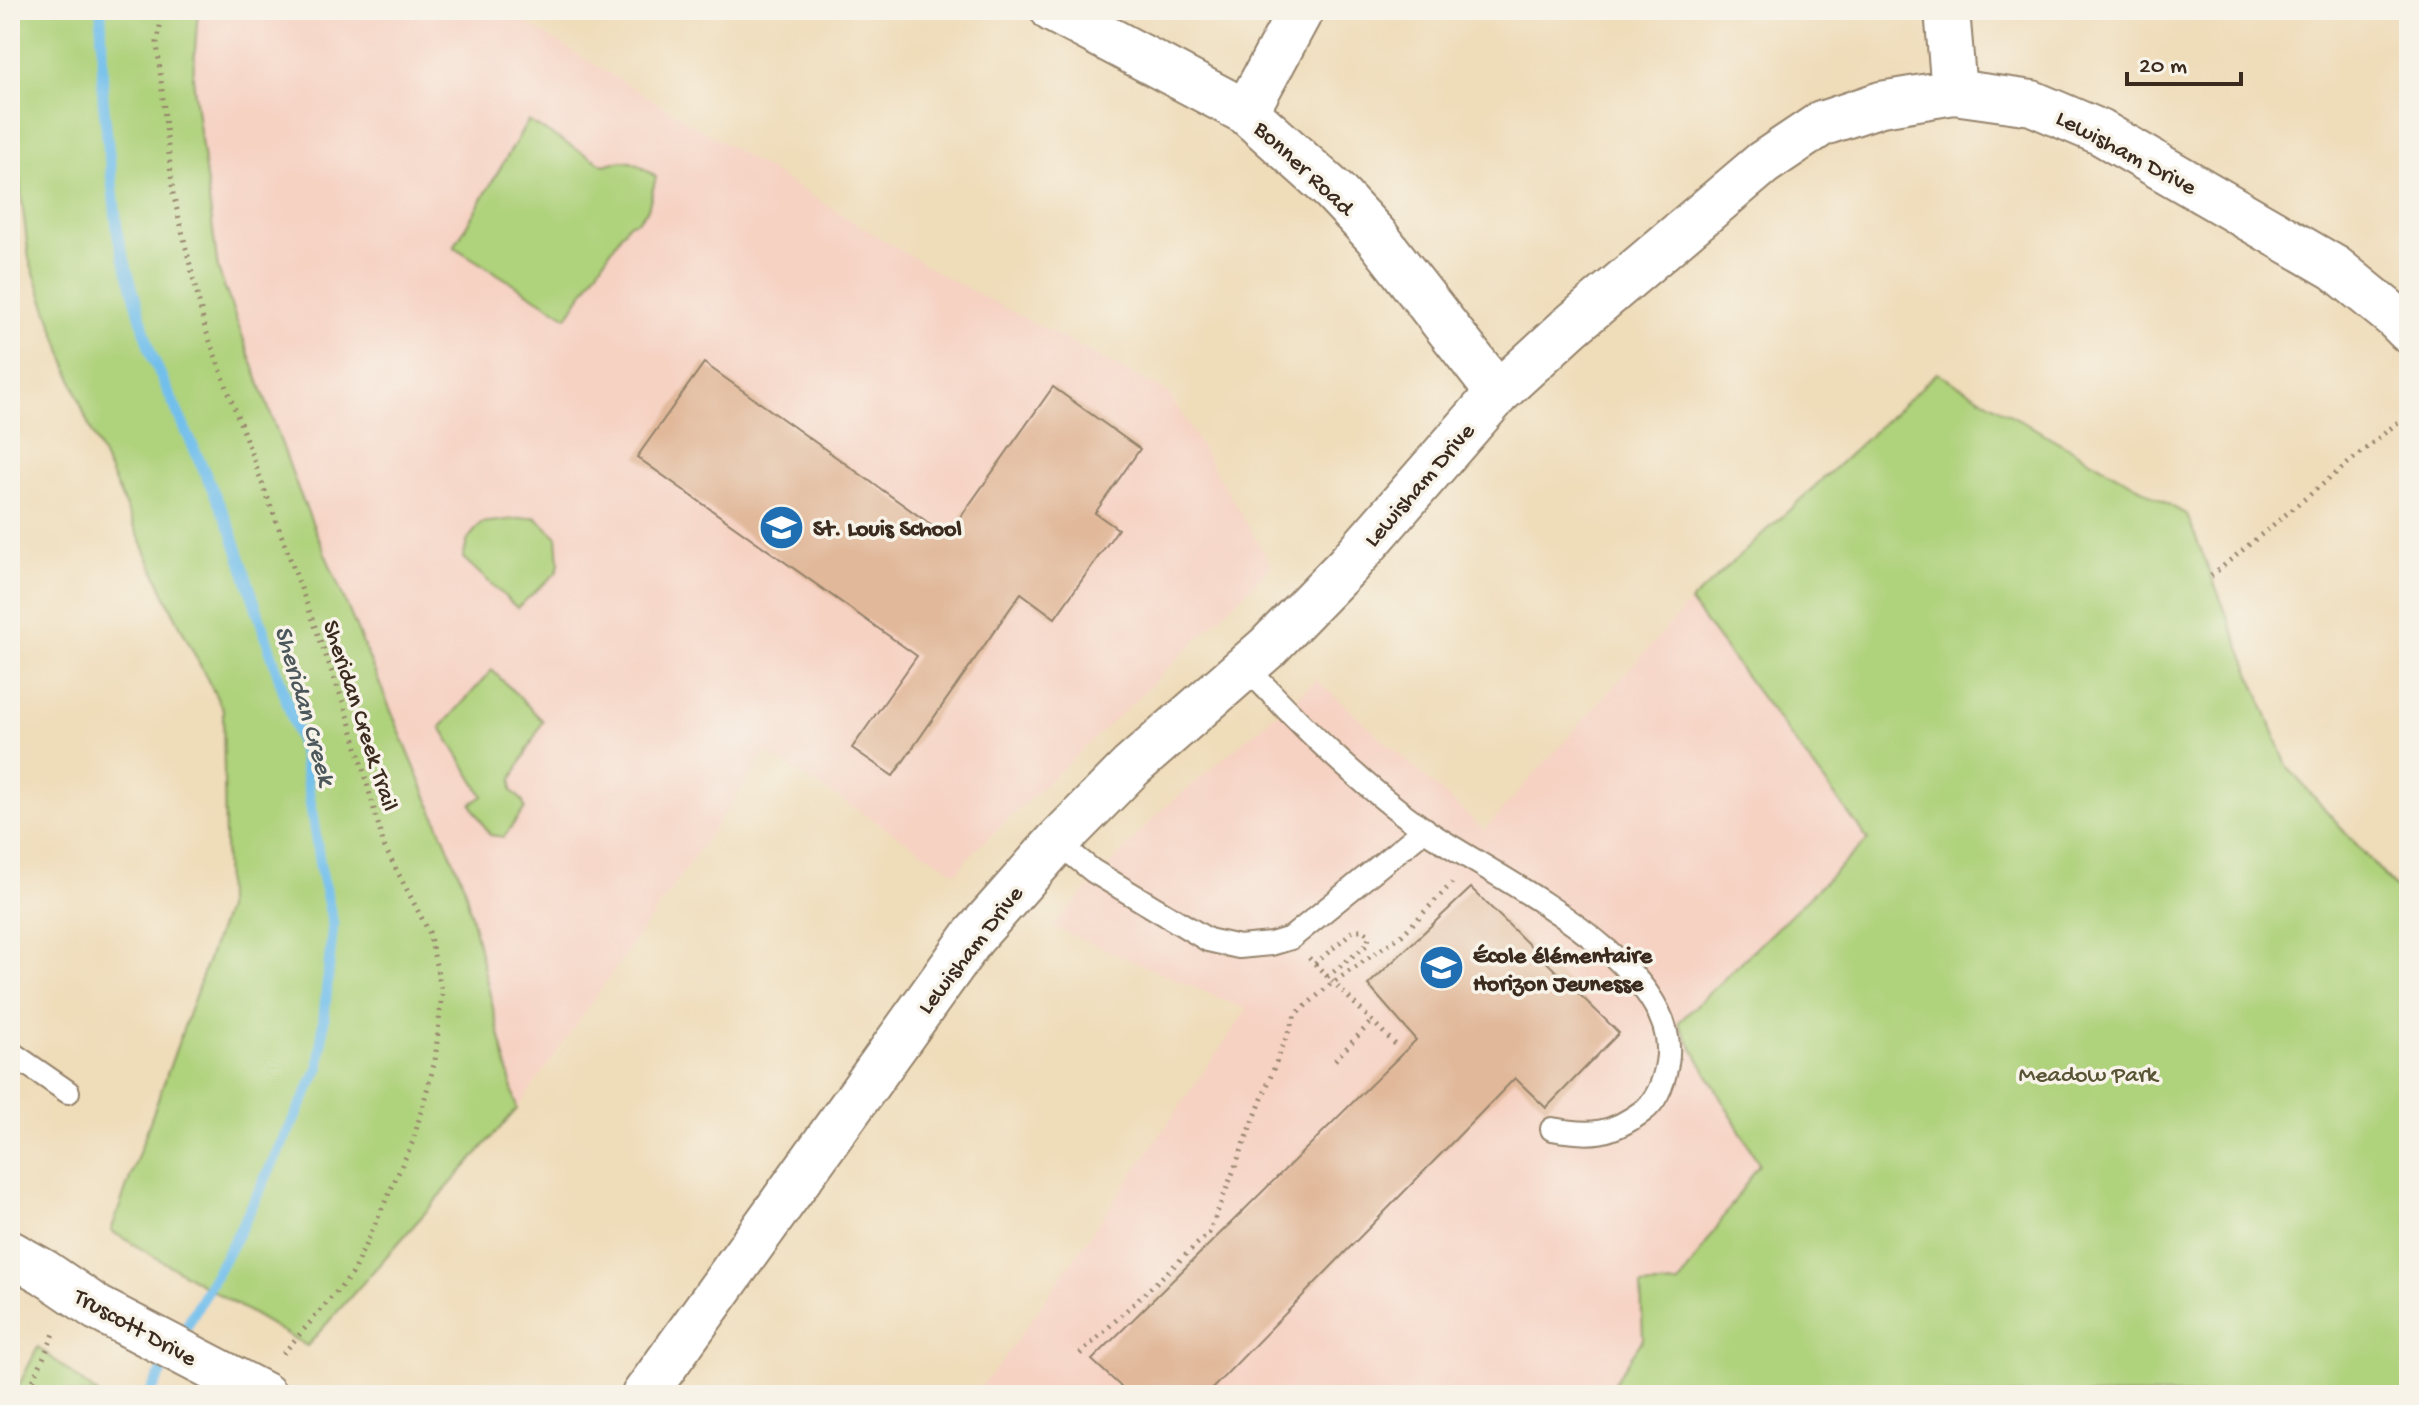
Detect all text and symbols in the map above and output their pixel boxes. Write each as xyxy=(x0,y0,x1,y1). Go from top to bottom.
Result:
scale bar xyxy=(2127,36,2241,86)
text: 20 m xyxy=(2139,53,2187,82)
street label: Lewisham Drive xyxy=(2050,105,2201,204)
street label: Bonner Road xyxy=(1246,115,1360,225)
street label: Lewisham Drive xyxy=(1359,418,1483,554)
school or university icon: St. Louis School xyxy=(758,503,806,551)
place label: St. Louis School xyxy=(813,516,962,545)
street label: Sheridan Creek Trail xyxy=(314,617,403,815)
water label: Sheridan Creek xyxy=(265,623,341,792)
street label: Lewisham Drive xyxy=(913,881,1031,1021)
place label: École élémentaire Horizon Jeunesse xyxy=(1473,943,1654,1000)
school or university icon: École élémentaire Horizon Jeunesse xyxy=(1418,944,1466,992)
park label: Meadow Park xyxy=(2019,1062,2160,1091)
street label: Truscott Drive xyxy=(66,1282,201,1375)

